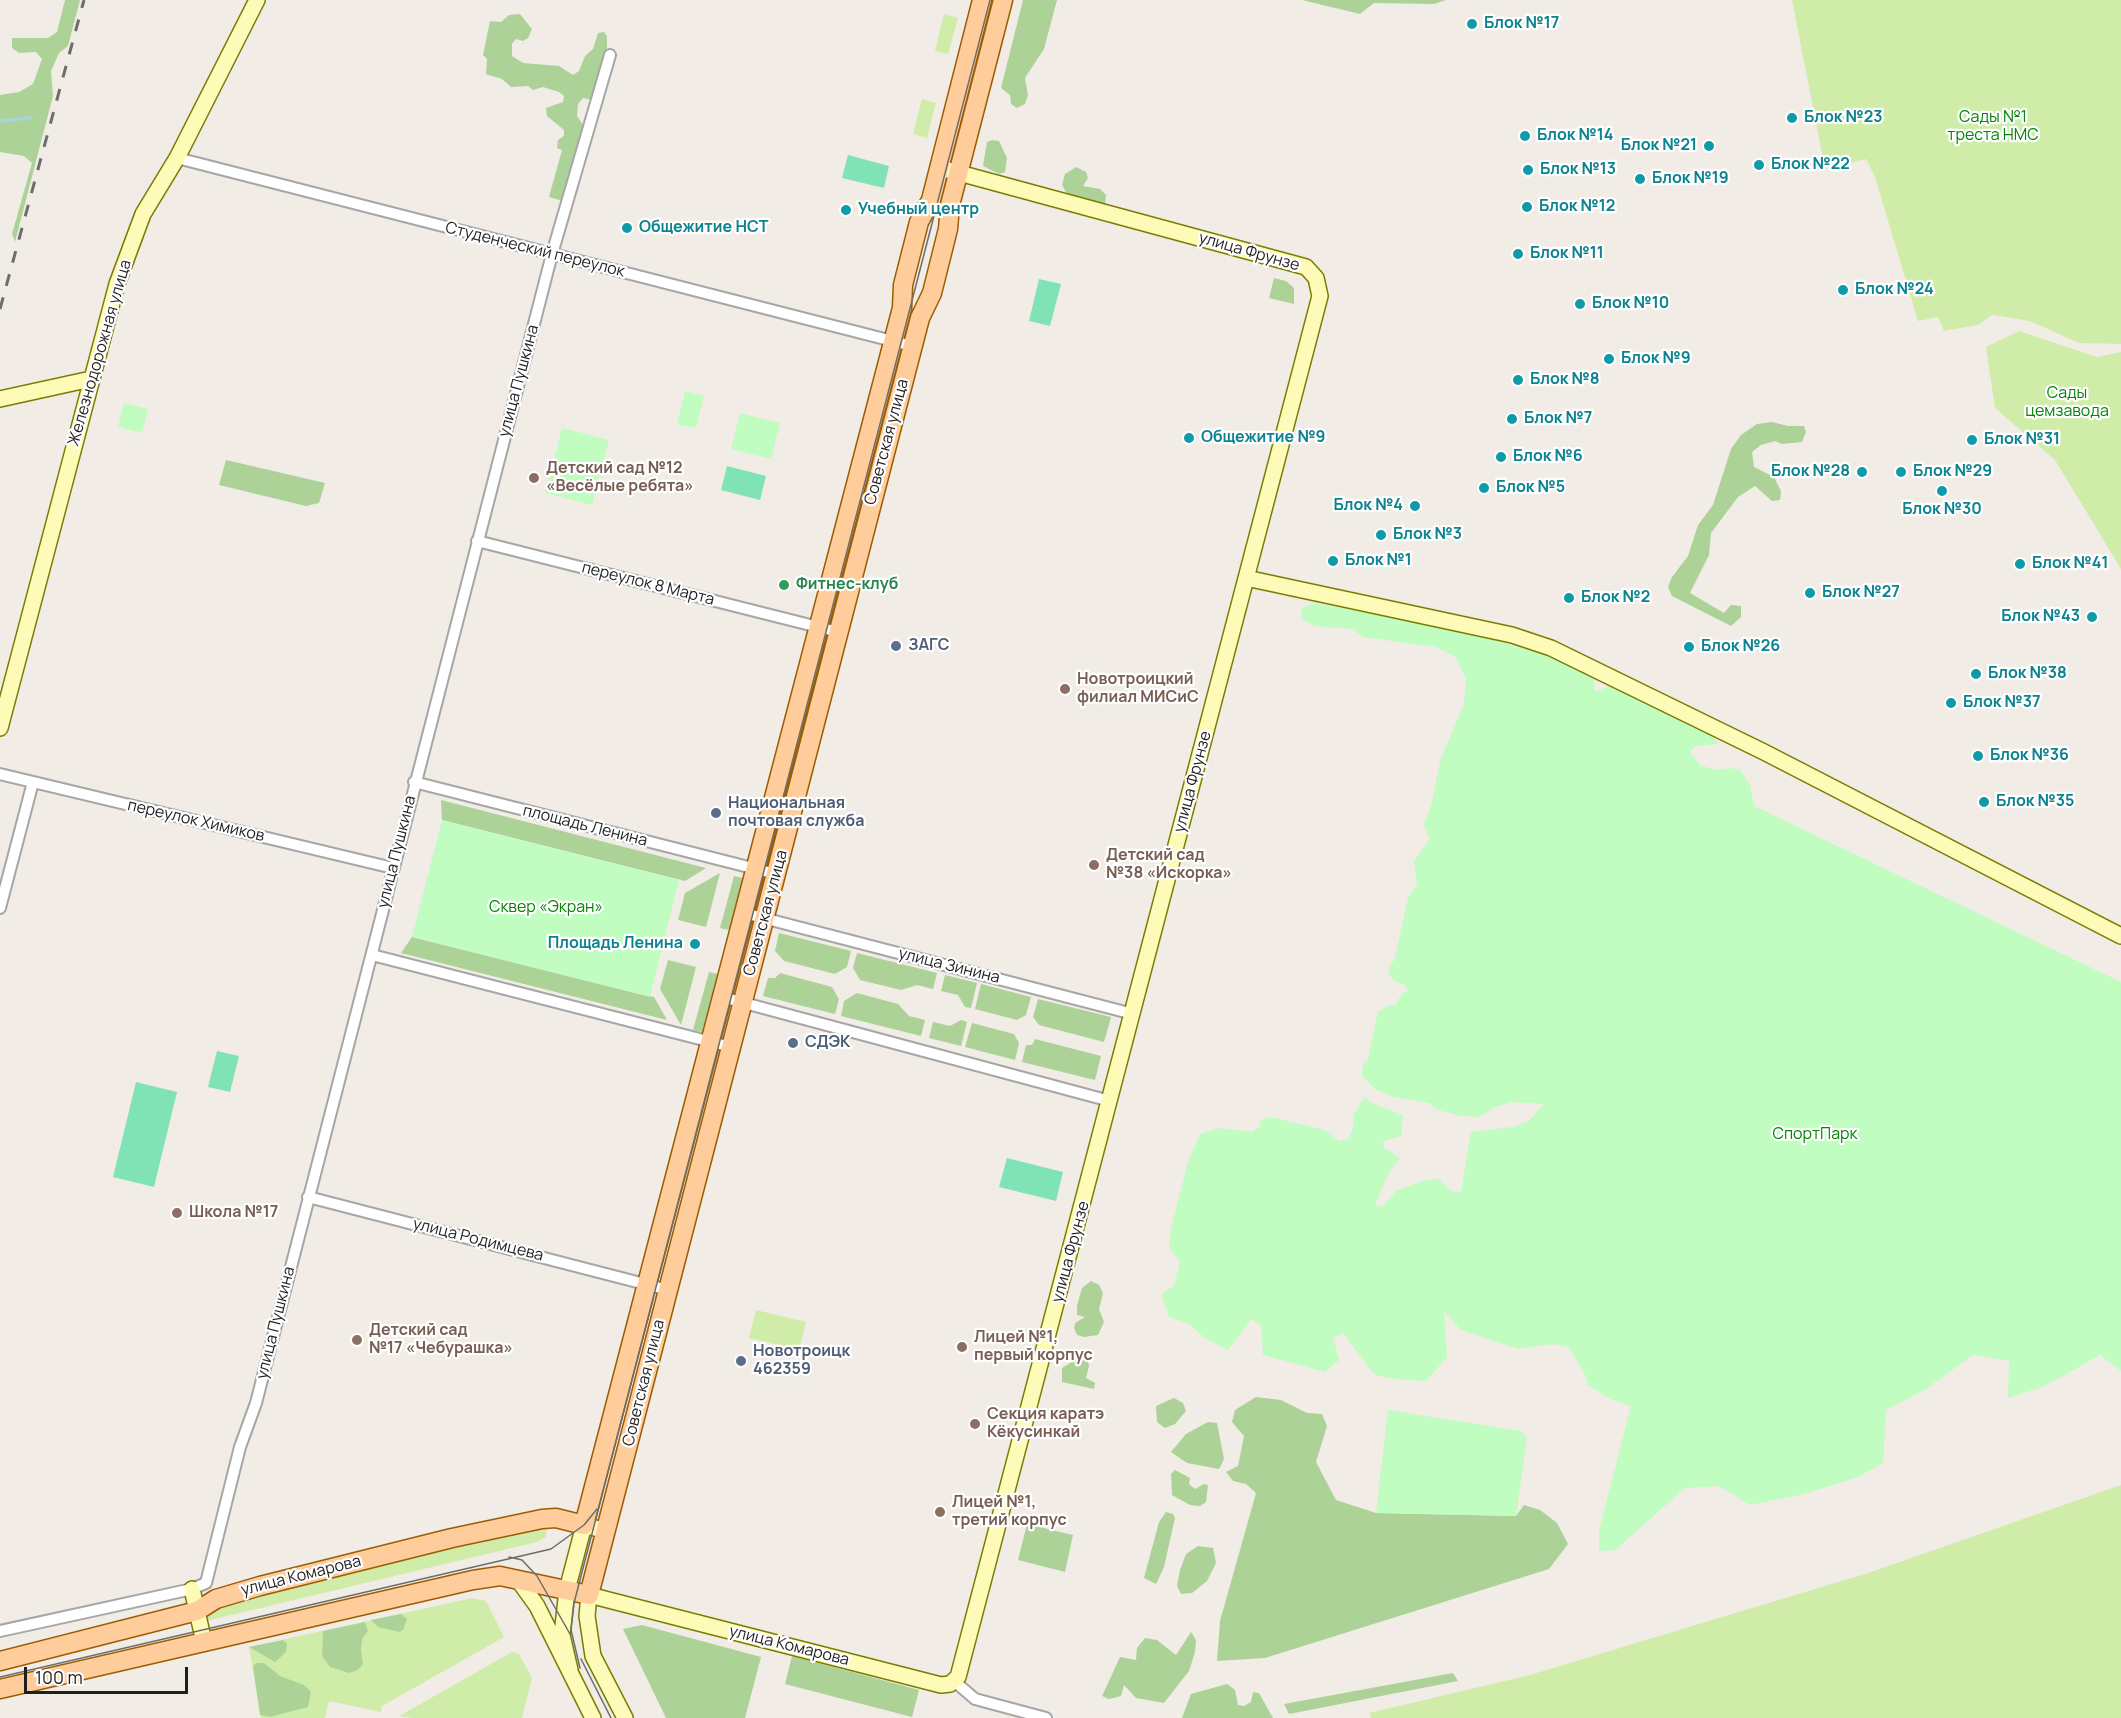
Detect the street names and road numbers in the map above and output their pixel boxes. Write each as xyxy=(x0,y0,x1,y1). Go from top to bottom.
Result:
street label: Студенческий переулок xyxy=(443,218,627,282)
street label: улица Фрунзе xyxy=(1196,228,1302,276)
street label: Железнодорожная улица xyxy=(64,258,136,448)
street label: улица Пушкина xyxy=(495,323,543,439)
street label: Советская улица xyxy=(861,377,913,507)
street label: переулок 8 Марта xyxy=(580,558,716,610)
street label: улица Фрунзе xyxy=(1170,729,1216,835)
street label: улица Пушкина xyxy=(374,794,420,910)
street label: переулок Химиков xyxy=(126,796,266,846)
street label: площадь Ленина xyxy=(521,801,649,851)
street label: Советская улица xyxy=(740,848,792,978)
street label: улица Зинина xyxy=(896,944,1002,988)
street label: улица Фрунзе xyxy=(1048,1199,1094,1305)
street label: улица Родимцева xyxy=(411,1214,545,1266)
street label: улица Пушкина xyxy=(253,1265,299,1381)
street label: Советская улица xyxy=(619,1318,669,1448)
street label: улица Комарова xyxy=(239,1552,363,1600)
street label: улица Комарова xyxy=(727,1622,851,1670)

